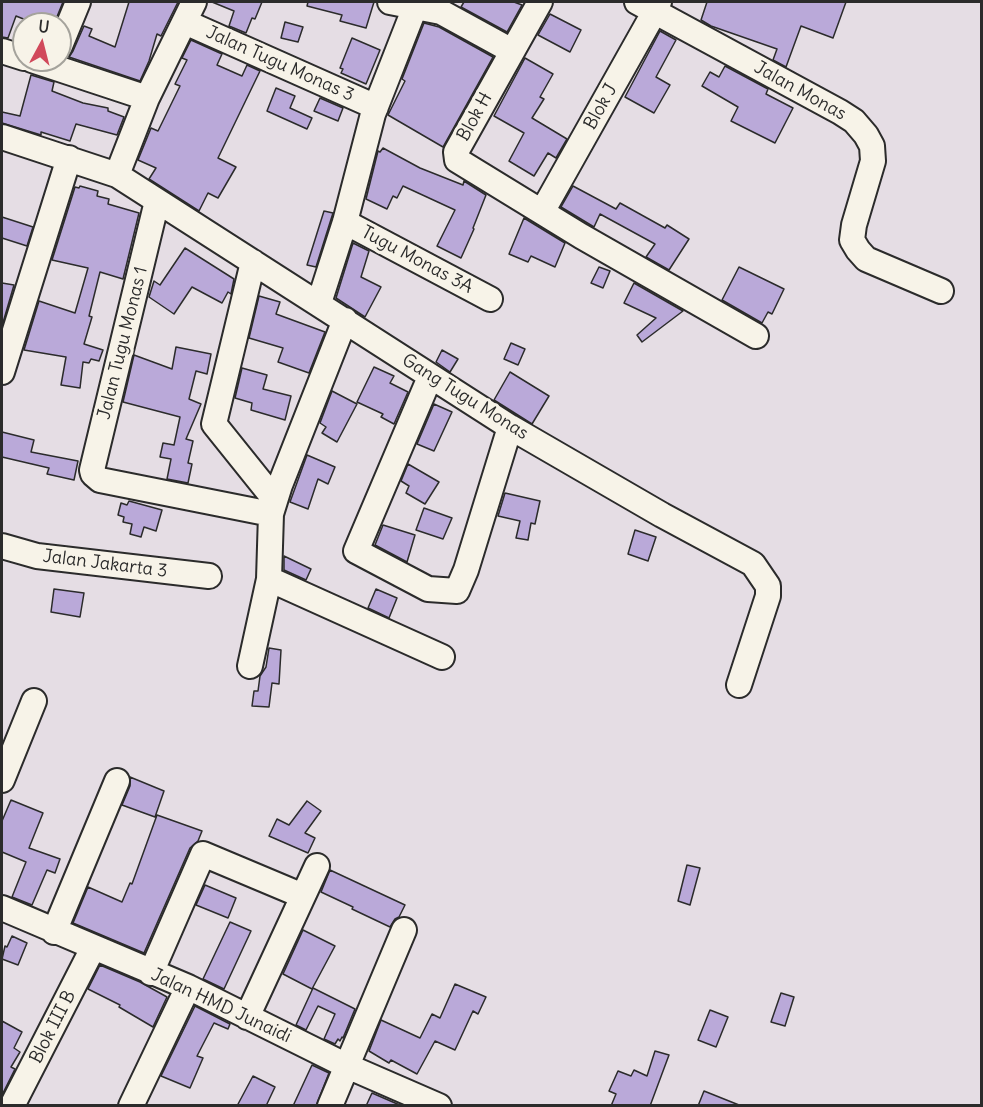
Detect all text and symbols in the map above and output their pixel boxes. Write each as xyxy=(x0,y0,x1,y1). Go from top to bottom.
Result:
north arrow xyxy=(12,12,72,72)
text: U xyxy=(37,16,51,37)
street label: Jalan Tugu Monas 3 xyxy=(203,22,357,106)
street label: Jalan Monas xyxy=(750,57,850,125)
street label: Blok J xyxy=(580,80,622,134)
street label: Blok H xyxy=(453,89,497,145)
street label: Tugu Monas 3A xyxy=(358,222,476,298)
street label: Jalan Tugu Monas 1 xyxy=(94,264,152,422)
street label: Gang Tugu Monas xyxy=(398,349,532,445)
street label: Jalan Jakarta 3 xyxy=(41,546,169,582)
street label: Jalan HMD Junaidi xyxy=(148,964,294,1048)
street label: Blok III B xyxy=(25,987,81,1067)

